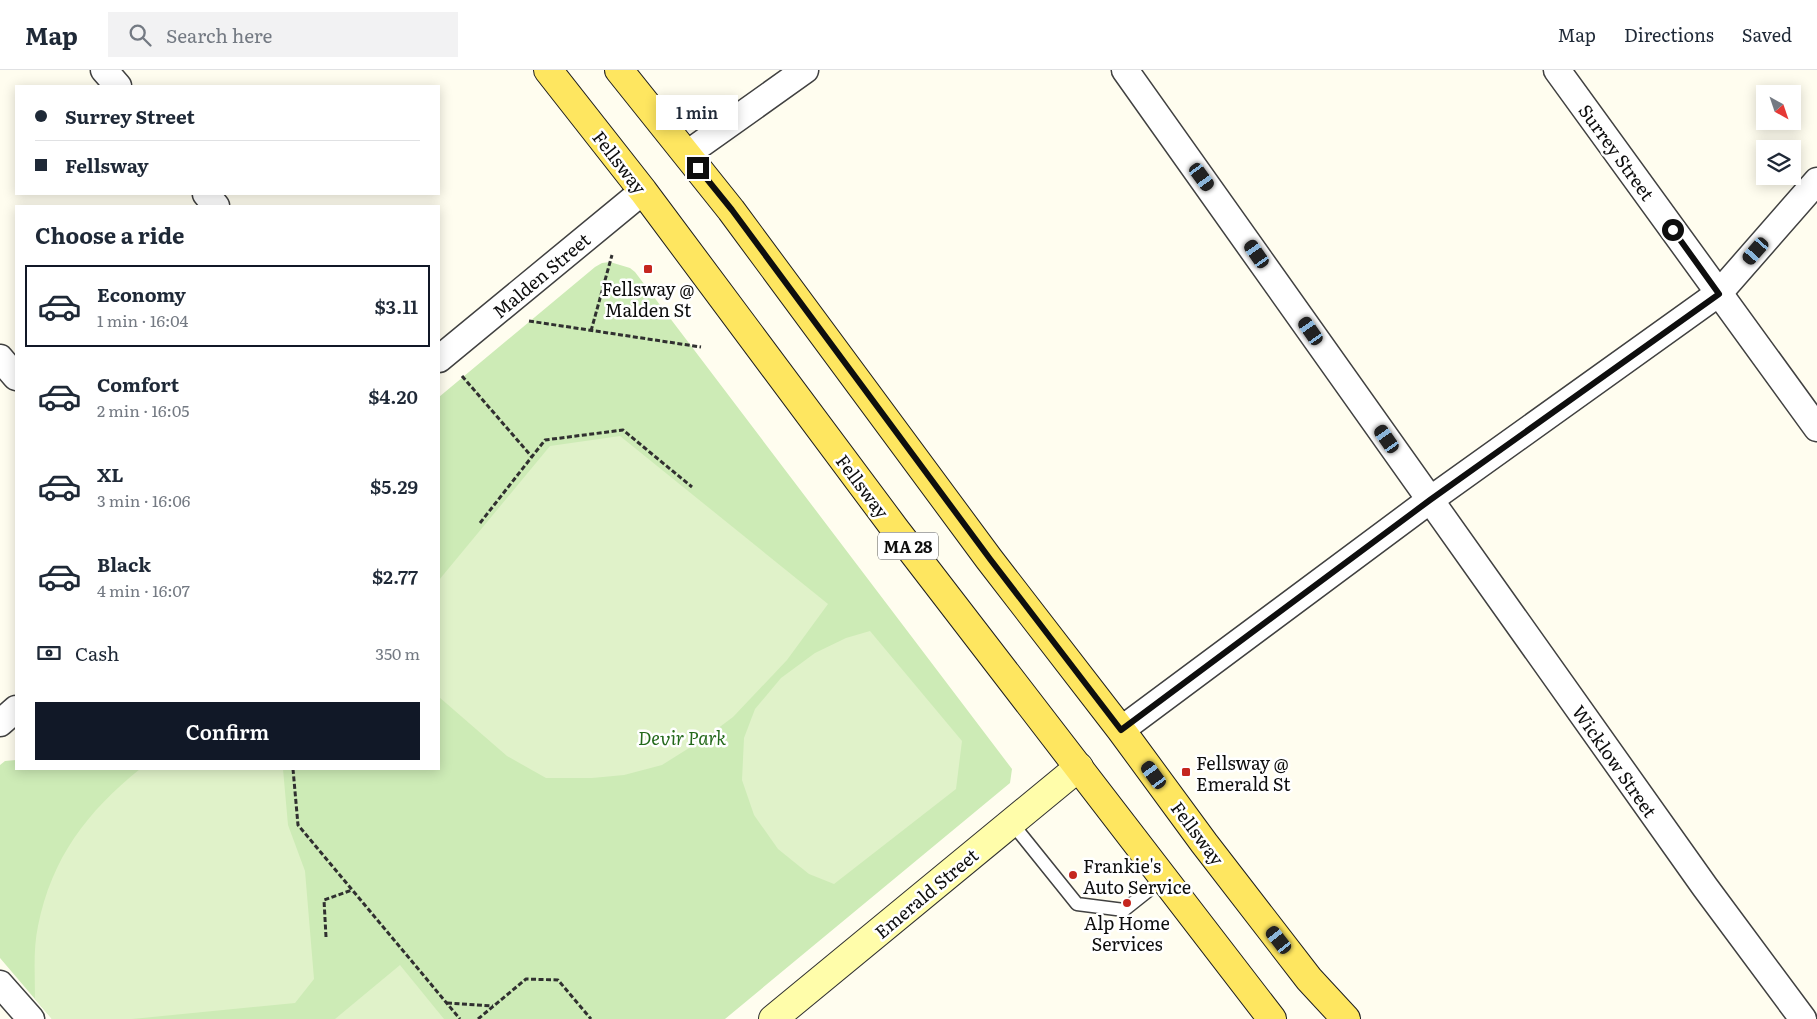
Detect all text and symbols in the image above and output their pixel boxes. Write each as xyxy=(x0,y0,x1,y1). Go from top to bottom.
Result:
search box xyxy=(108,12,458,57)
text: Map xyxy=(25,17,78,52)
icon: search xyxy=(126,21,154,49)
text: Search here xyxy=(166,21,272,49)
text: Map xyxy=(1558,21,1596,48)
text: Directions xyxy=(1624,21,1714,48)
text: Saved xyxy=(1742,21,1792,48)
north arrow xyxy=(1756,85,1801,130)
map controls xyxy=(1756,85,1801,185)
callout: 1 min xyxy=(657,96,739,131)
street label: Surrey Street xyxy=(1573,98,1662,206)
text: 1 min xyxy=(676,100,718,124)
text: Surrey Street xyxy=(65,102,195,130)
street label: Fellsway xyxy=(587,125,654,200)
button: layers xyxy=(1756,140,1801,185)
text: Fellsway xyxy=(65,151,149,179)
route end xyxy=(687,157,709,179)
car xyxy=(1187,160,1216,194)
text: Choose a ride xyxy=(35,218,184,251)
route start xyxy=(1662,219,1684,241)
street label: Malden Street xyxy=(486,226,596,324)
car xyxy=(1740,235,1771,267)
car xyxy=(1242,237,1271,271)
marker: Fellsway @ Malden St xyxy=(642,263,654,275)
place label: Fellsway @ Malden St xyxy=(602,275,694,323)
text: Economy xyxy=(97,280,186,308)
icon: car xyxy=(37,284,82,329)
text: $3.11 xyxy=(375,292,418,320)
text: 1 min · 16:04 xyxy=(97,308,188,332)
car xyxy=(1296,314,1325,348)
text: Comfort xyxy=(97,370,179,398)
icon: car xyxy=(37,374,82,419)
text: $4.20 xyxy=(368,382,418,410)
text: 2 min · 16:05 xyxy=(97,398,189,422)
car xyxy=(1372,422,1401,456)
street label: Fellsway xyxy=(830,448,896,524)
text: XL xyxy=(97,460,124,488)
icon: car xyxy=(37,464,82,509)
text: $5.29 xyxy=(370,472,418,500)
text: 3 min · 16:06 xyxy=(97,488,190,512)
road number: MA 28 xyxy=(878,532,938,560)
text: Black xyxy=(97,550,151,578)
icon: car xyxy=(37,554,82,599)
text: $2.77 xyxy=(372,562,418,590)
text: 4 min · 16:07 xyxy=(97,578,190,602)
icon: cash xyxy=(35,639,63,667)
text: Cash xyxy=(75,639,119,667)
text: 350 m xyxy=(375,641,420,665)
street label: Wicklow Street xyxy=(1566,699,1664,823)
button: Confirm xyxy=(35,702,420,760)
park label: Devir Park xyxy=(638,724,726,751)
place label: Fellsway @ Emerald St xyxy=(1196,749,1291,797)
car xyxy=(1139,758,1168,792)
marker: Fellsway @ Emerald St xyxy=(1180,766,1192,778)
street label: Fellsway xyxy=(1165,795,1231,871)
street label: Emerald Street xyxy=(868,841,984,945)
place label: Frankie's Auto Service xyxy=(1083,852,1191,900)
marker: Frankie's Auto Service xyxy=(1067,869,1079,881)
marker: Alp Home Services xyxy=(1121,897,1133,909)
place label: Alp Home Services xyxy=(1084,909,1170,957)
car xyxy=(1263,924,1294,956)

